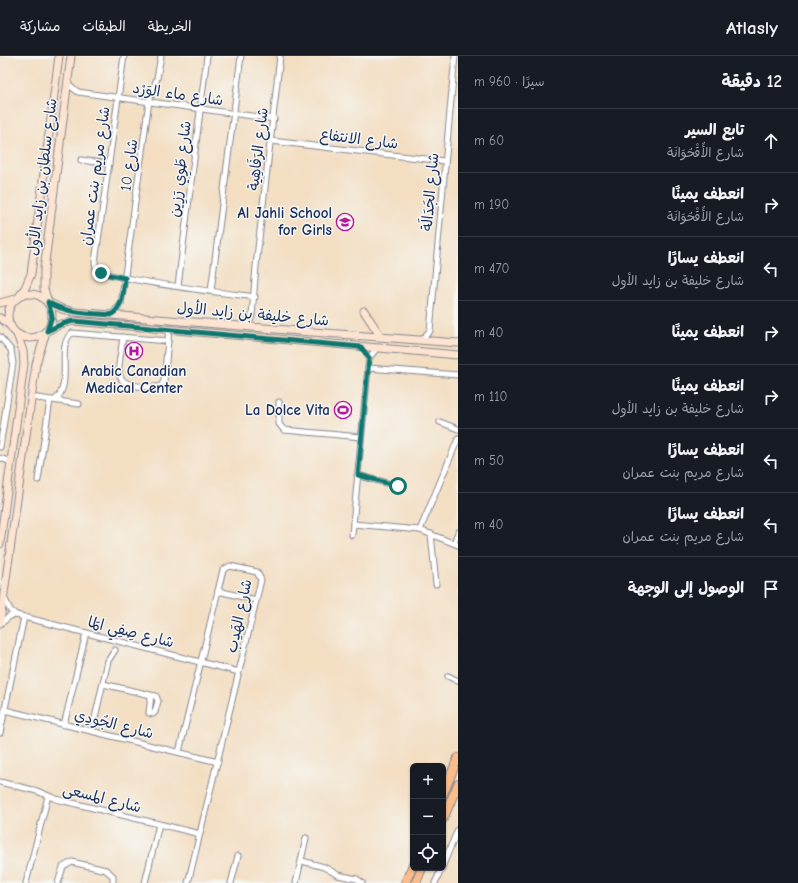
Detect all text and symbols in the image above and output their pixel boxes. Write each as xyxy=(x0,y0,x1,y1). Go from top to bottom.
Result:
text: Atlasly xyxy=(726,17,778,39)
text: مشاركة xyxy=(20,18,60,35)
text: الطبقات xyxy=(82,18,126,35)
text: الخريطة xyxy=(148,18,191,35)
text: 12 دقيقة xyxy=(722,72,782,91)
text: سيرًا · 960 m xyxy=(474,74,545,89)
street label: شارع ماء الوَرْد xyxy=(131,79,225,110)
street label: شارع سلطان بن زايد الأول xyxy=(22,97,62,257)
street label: شارع مريم بنت عمران xyxy=(76,105,117,247)
street label: شارع الرَفَاهِية xyxy=(243,107,273,192)
street label: شارع طَوِي رَزِين xyxy=(165,120,197,219)
text: تابع السير xyxy=(685,121,744,139)
street label: شارع الانتفاع xyxy=(319,125,399,154)
icon: ahead xyxy=(760,130,782,152)
text: 60 m xyxy=(474,133,504,148)
street label: شارع 10 xyxy=(116,138,143,192)
text: شارع الأُقْحُوَانَة xyxy=(667,145,744,160)
street label: شارع الجَدَالَة xyxy=(417,152,443,232)
text: انعطف يمينًا xyxy=(672,185,744,203)
icon: right xyxy=(760,194,782,216)
text: 190 m xyxy=(474,197,509,212)
place label: Al Jahli School for Girls xyxy=(237,204,332,239)
text: شارع الأُقْحُوَانَة xyxy=(667,209,744,224)
school or university icon: Al Jahli School for Girls xyxy=(335,212,355,232)
text: انعطف يسارًا xyxy=(668,249,744,267)
icon: left xyxy=(760,258,782,280)
text: 470 m xyxy=(474,261,509,276)
route end xyxy=(92,264,110,282)
text: شارع خليفة بن زايد الأول xyxy=(612,273,744,288)
street label: شارع خليفة بن زايد الأول xyxy=(176,297,330,331)
icon: right xyxy=(760,322,782,344)
text: انعطف يمينًا xyxy=(672,323,744,341)
text: 40 m xyxy=(474,325,503,340)
hospital icon: Arabic Canadian Medical Center xyxy=(124,341,144,361)
place label: Arabic Canadian Medical Center xyxy=(81,362,187,397)
text: انعطف يمينًا xyxy=(672,377,744,395)
icon: right xyxy=(760,386,782,408)
text: 110 m xyxy=(474,389,507,404)
sports icon: La Dolce Vita xyxy=(333,400,353,420)
place label: La Dolce Vita xyxy=(245,401,330,419)
text: شارع خليفة بن زايد الأول xyxy=(612,401,744,416)
text: انعطف يسارًا xyxy=(668,441,744,459)
icon: left xyxy=(760,450,782,472)
text: 50 m xyxy=(474,453,504,468)
text: شارع مريم بنت عمران xyxy=(623,465,744,480)
route start xyxy=(389,477,407,495)
text: انعطف يسارًا xyxy=(668,505,744,523)
icon: left xyxy=(760,514,782,536)
text: 40 m xyxy=(474,517,503,532)
text: شارع مريم بنت عمران xyxy=(623,529,744,544)
street label: شارع الهَدِب xyxy=(222,578,257,655)
icon: arrive xyxy=(760,578,782,600)
text: الوصول إلى الوجهة xyxy=(628,579,744,597)
street label: شارع صِفِي المَا xyxy=(85,613,176,655)
street label: شارع الجُودِي xyxy=(72,705,155,744)
map controls xyxy=(410,763,446,871)
button: + xyxy=(410,763,446,799)
street label: شارع المسعى xyxy=(61,780,143,817)
button: − xyxy=(410,799,446,835)
button: locate xyxy=(410,835,446,871)

